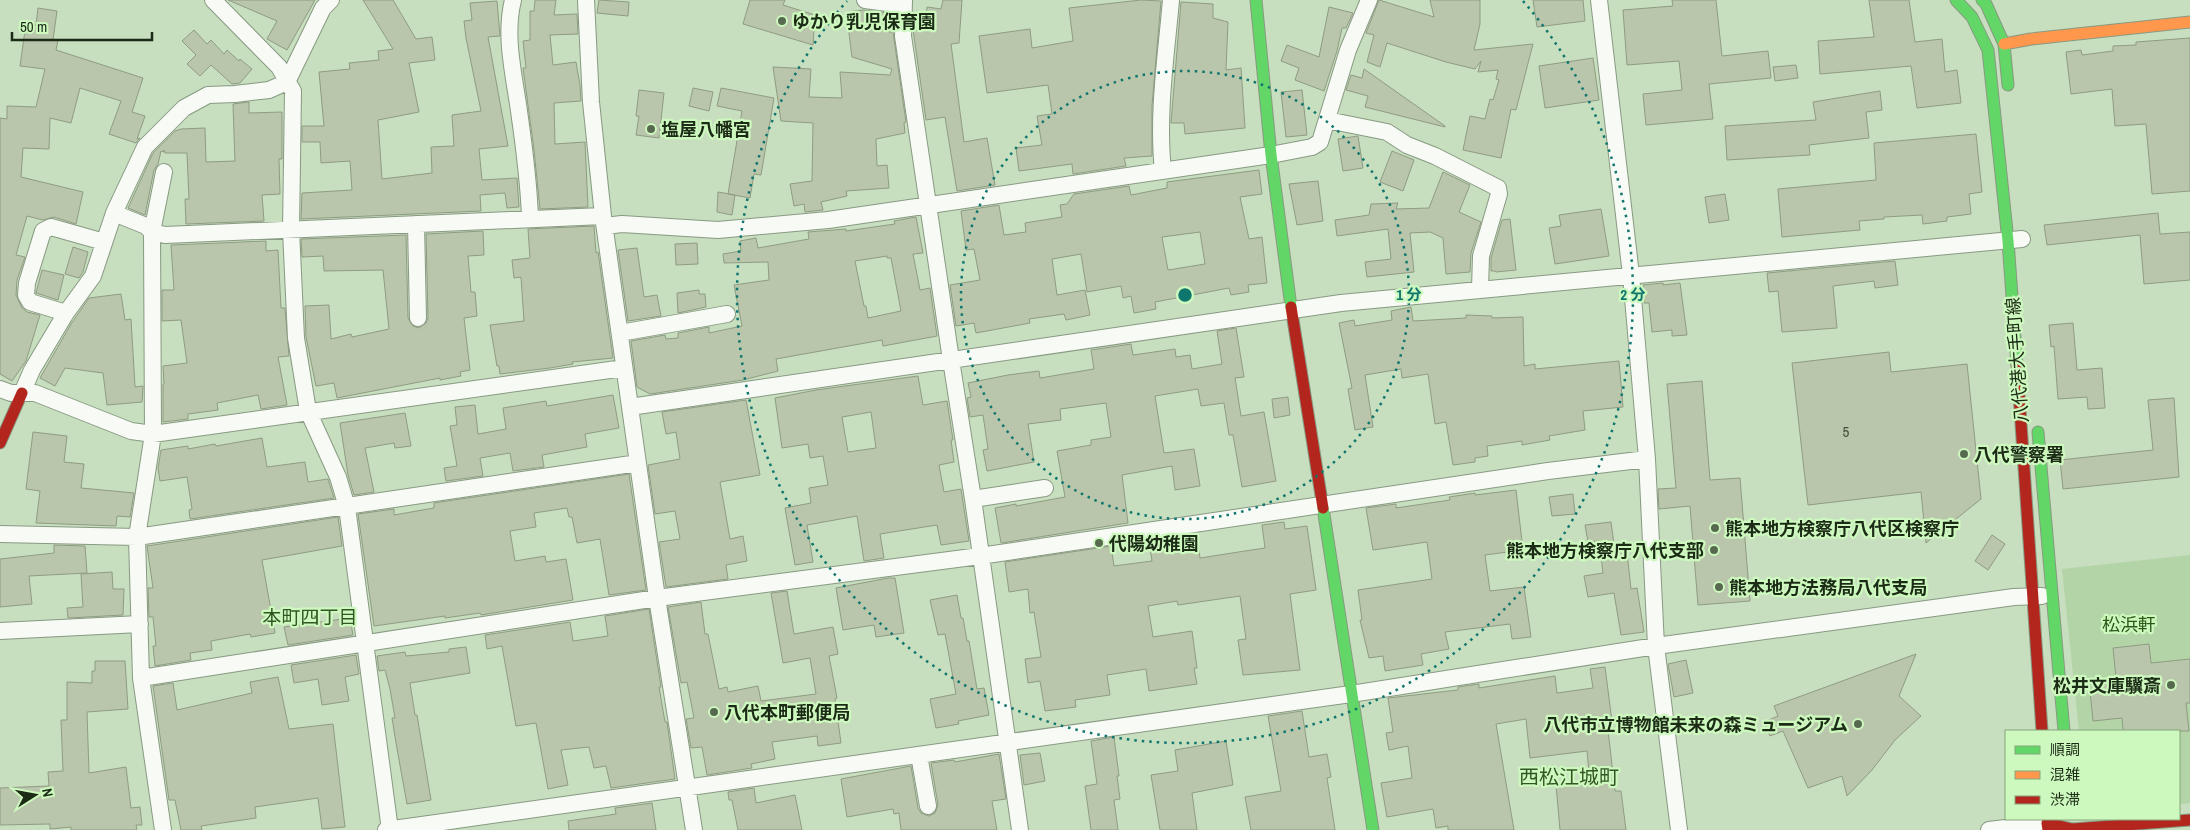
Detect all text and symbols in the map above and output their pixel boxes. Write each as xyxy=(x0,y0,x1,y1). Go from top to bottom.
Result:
place label: ゆかり乳児保育園 xyxy=(792,9,936,34)
scale bar xyxy=(12,10,152,42)
marker: ゆかり乳児保育園 xyxy=(776,15,788,27)
text: 50 m xyxy=(20,16,47,37)
place label: 塩屋八幡宮 xyxy=(661,117,751,142)
marker: 塩屋八幡宮 xyxy=(645,123,657,135)
text: 1 分 xyxy=(1396,284,1422,305)
text: 2 分 xyxy=(1620,284,1646,305)
centre of rings xyxy=(1176,286,1194,304)
street label: 八代港大手町線 xyxy=(2000,296,2034,424)
house number: 5 xyxy=(1843,421,1850,442)
place label: 八代警察署 xyxy=(1974,442,2064,467)
marker: 八代警察署 xyxy=(1958,448,1970,460)
place label: 熊本地方検察庁八代区検察庁 xyxy=(1725,516,1959,541)
marker: 熊本地方検察庁八代区検察庁 xyxy=(1709,522,1721,534)
place label: 代陽幼稚園 xyxy=(1108,531,1199,556)
marker: 代陽幼稚園 xyxy=(1093,537,1105,549)
place label: 熊本地方検察庁八代支部 xyxy=(1506,538,1704,563)
marker: 熊本地方検察庁八代支部 xyxy=(1708,544,1720,556)
place label: 熊本地方法務局八代支局 xyxy=(1729,575,1927,600)
marker: 熊本地方法務局八代支局 xyxy=(1713,581,1725,593)
district label: 本町四丁目 xyxy=(262,604,358,630)
park label: 松浜軒 xyxy=(2102,612,2156,637)
place label: 松井文庫驥斎 xyxy=(2053,673,2161,698)
marker: 松井文庫驥斎 xyxy=(2165,679,2177,691)
place label: 八代本町郵便局 xyxy=(724,700,850,725)
marker: 八代本町郵便局 xyxy=(708,706,720,718)
place label: 八代市立博物館未来の森ミュージアム xyxy=(1544,712,1848,737)
marker: 八代市立博物館未来の森ミュージアム xyxy=(1852,718,1864,730)
legend xyxy=(2005,730,2180,820)
text: 順調 xyxy=(2050,739,2080,760)
district label: 西松江城町 xyxy=(1519,763,1619,790)
text: 混雑 xyxy=(2050,764,2080,785)
north arrow xyxy=(10,770,60,820)
text: N xyxy=(38,787,57,798)
text: 渋滞 xyxy=(2050,789,2080,810)

